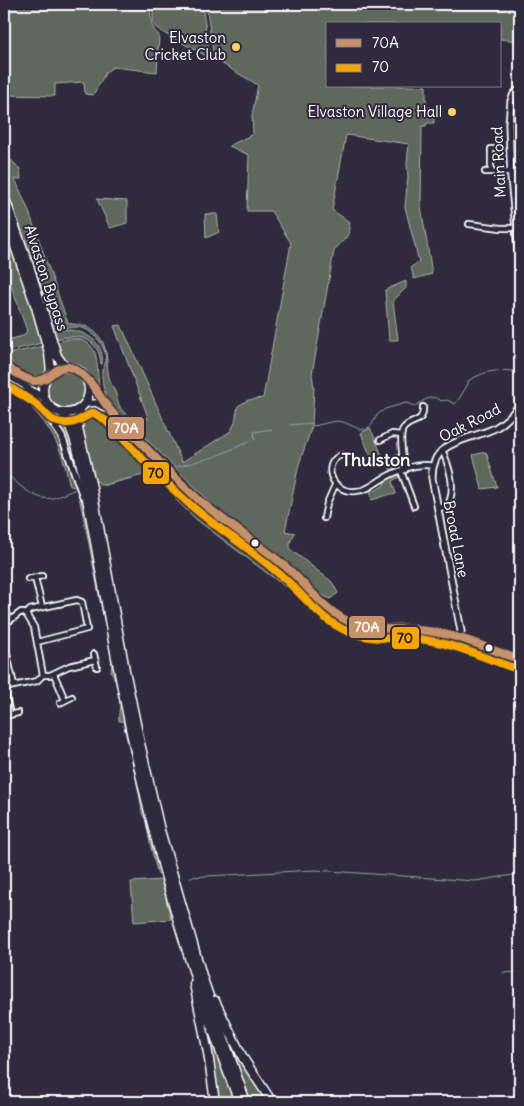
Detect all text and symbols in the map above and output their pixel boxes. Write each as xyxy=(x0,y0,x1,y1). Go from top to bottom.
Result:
legend xyxy=(326,22,502,88)
place label: Elvaston Cricket Club xyxy=(145,28,226,64)
text: 70A xyxy=(372,33,399,52)
marker: Elvaston Cricket Club xyxy=(230,41,242,53)
text: 70 xyxy=(372,57,389,76)
place label: Elvaston Village Hall xyxy=(307,102,442,121)
marker: Elvaston Village Hall xyxy=(446,106,458,118)
street label: Main Road xyxy=(487,126,510,198)
street label: Alvaston Bypass xyxy=(20,222,73,333)
street label: Oak Road xyxy=(436,399,504,446)
line badge: 70A xyxy=(107,416,145,440)
text: 70A xyxy=(113,419,139,437)
district label: Thulston xyxy=(341,448,411,471)
line badge: 70 xyxy=(142,461,170,485)
text: 70 xyxy=(148,464,164,482)
street label: Broad Lane xyxy=(440,499,473,579)
unlabelled marker xyxy=(250,538,260,548)
line badge: 70A xyxy=(348,615,386,639)
text: 70A xyxy=(354,618,380,636)
line badge: 70 xyxy=(391,626,420,650)
text: 70 xyxy=(397,629,413,647)
unlabelled marker xyxy=(484,643,494,653)

